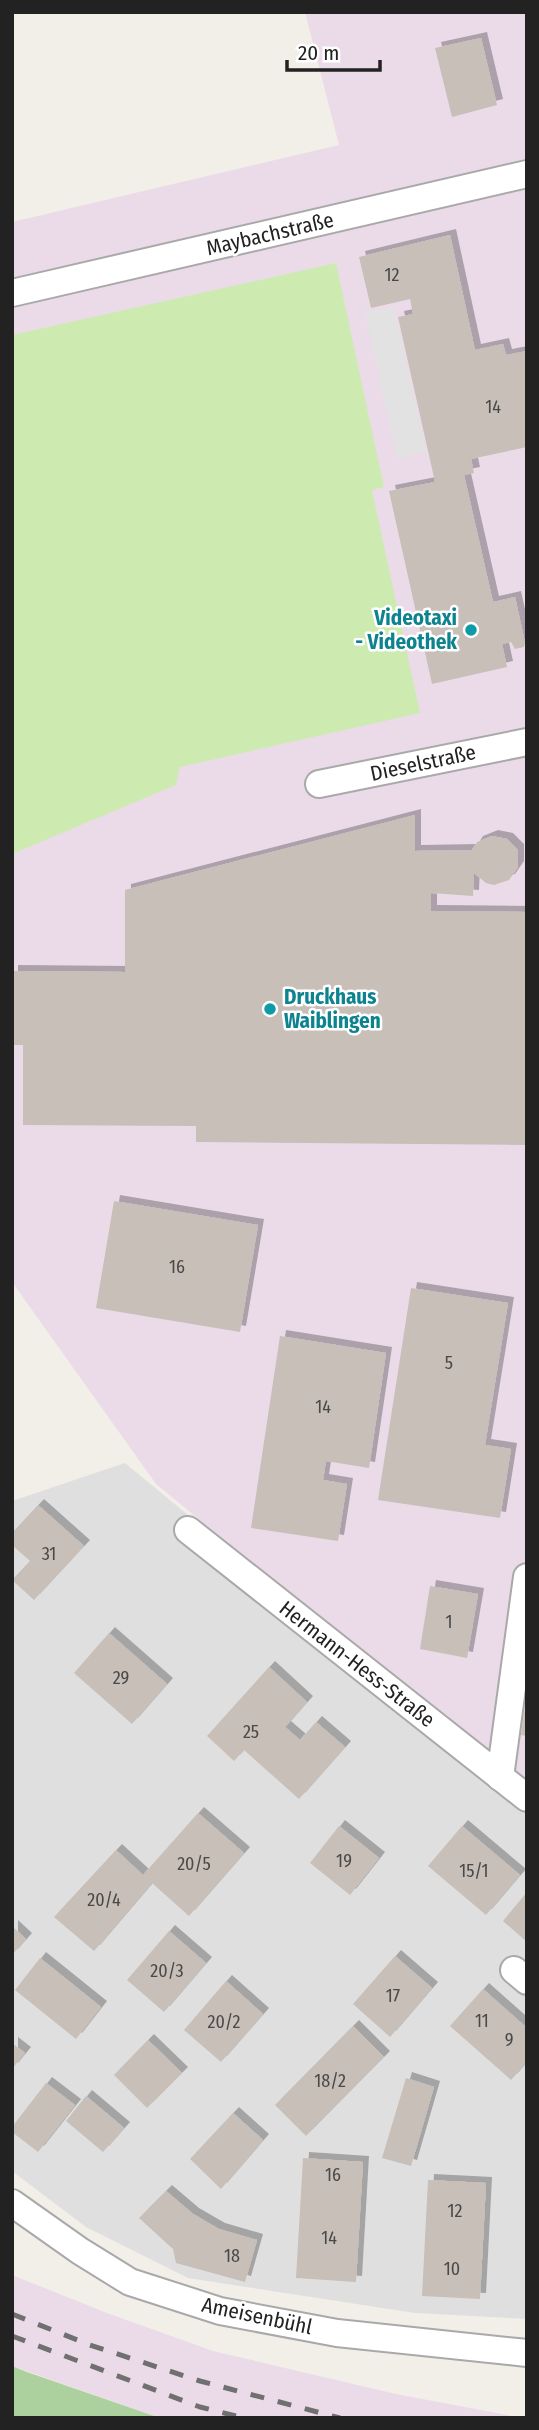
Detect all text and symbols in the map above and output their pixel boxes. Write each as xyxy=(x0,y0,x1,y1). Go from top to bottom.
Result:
scale bar xyxy=(287,28,380,72)
text: 20 m xyxy=(298,40,339,66)
street label: Maybachstraße xyxy=(204,207,336,261)
house number: 12 xyxy=(385,264,400,286)
house number: 14 xyxy=(485,396,501,418)
place label: Videotaxi - Videothek xyxy=(355,605,457,655)
marker: Videotaxi - Videothek xyxy=(463,622,479,638)
street label: Dieselstraße xyxy=(368,739,478,787)
place label: Druckhaus Waiblingen xyxy=(284,984,381,1034)
marker: Druckhaus Waiblingen xyxy=(262,1001,278,1017)
house number: 16 xyxy=(169,1256,185,1278)
house number: 5 xyxy=(445,1352,453,1374)
house number: 14 xyxy=(315,1396,331,1418)
house number: 31 xyxy=(42,1543,56,1565)
street label: Hermann-Hess-Straße xyxy=(274,1595,440,1733)
house number: 1 xyxy=(445,1611,453,1633)
house number: 29 xyxy=(113,1667,129,1689)
house number: 25 xyxy=(243,1721,259,1743)
house number: 19 xyxy=(336,1850,352,1872)
house number: 20/5 xyxy=(177,1853,211,1875)
house number: 15/1 xyxy=(459,1860,489,1882)
house number: 20/4 xyxy=(87,1889,121,1911)
house number: 20/3 xyxy=(150,1960,184,1982)
house number: 17 xyxy=(386,1985,400,2007)
house number: 11 xyxy=(475,2010,489,2032)
house number: 20/2 xyxy=(208,2011,241,2033)
house number: 9 xyxy=(505,2029,513,2051)
house number: 18/2 xyxy=(314,2070,346,2092)
house number: 16 xyxy=(325,2164,341,2186)
house number: 12 xyxy=(448,2200,463,2222)
house number: 14 xyxy=(321,2227,337,2249)
house number: 18 xyxy=(224,2245,240,2267)
house number: 10 xyxy=(444,2258,460,2280)
street label: Ameisenbühl xyxy=(199,2292,315,2340)

